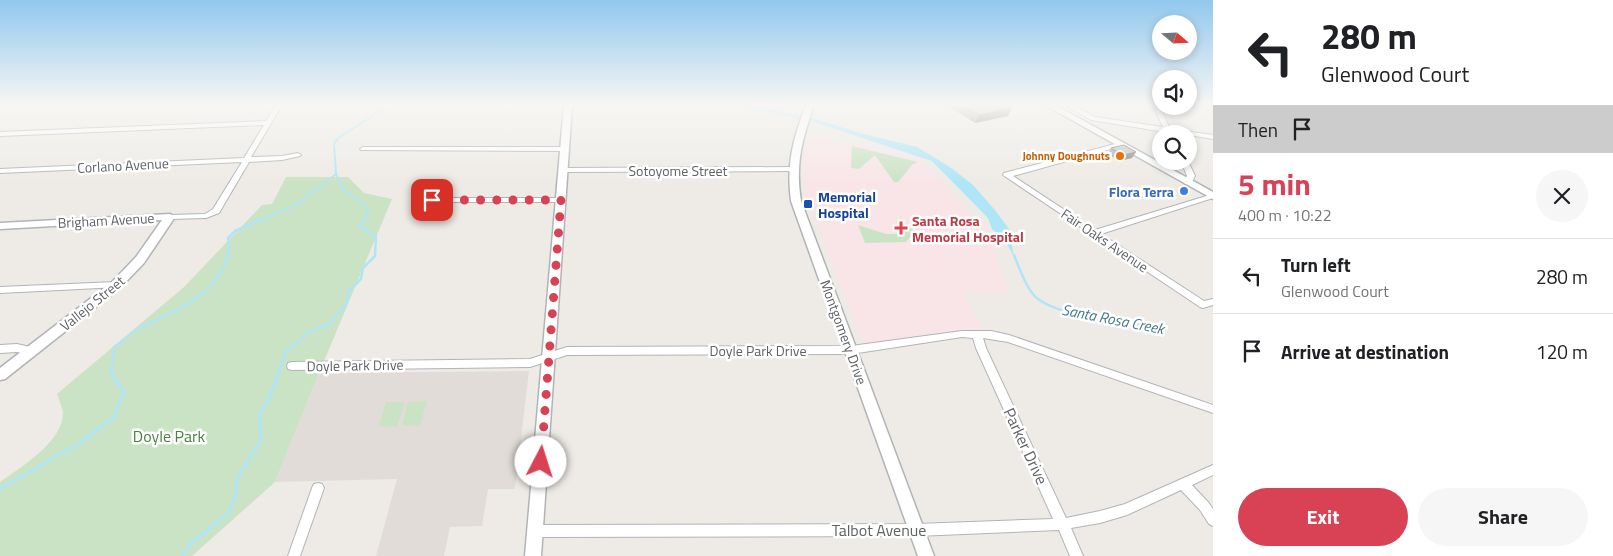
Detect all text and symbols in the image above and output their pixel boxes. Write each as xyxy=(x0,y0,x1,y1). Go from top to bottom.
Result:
text: 280 m xyxy=(1321,9,1417,63)
north arrow xyxy=(1152,15,1198,60)
map controls xyxy=(1152,15,1197,170)
icon: left xyxy=(1238,20,1303,85)
text: Glenwood Court xyxy=(1321,57,1469,91)
button: sound xyxy=(1152,70,1197,115)
text: Then xyxy=(1238,115,1278,144)
icon: arrive xyxy=(1288,115,1316,143)
button: search xyxy=(1152,125,1197,170)
place label: Johnny Doughnuts xyxy=(1022,148,1110,164)
marker: Johnny Doughnuts xyxy=(1114,150,1126,162)
street label: Corlano Avenue xyxy=(77,152,169,178)
street label: Sotoyome Street xyxy=(628,160,728,181)
text: 5 min xyxy=(1238,161,1311,207)
button: close xyxy=(1536,170,1588,222)
pin xyxy=(411,179,453,221)
place label: Flora Terra xyxy=(1109,181,1174,202)
marker: Flora Terra xyxy=(1178,185,1190,197)
icon: arrive xyxy=(418,186,446,214)
place label: Memorial Hospital xyxy=(818,186,876,223)
marker: Memorial Hospital xyxy=(802,198,814,210)
street label: Fair Oaks Avenue xyxy=(1057,203,1153,277)
text: 400 m · 10:22 xyxy=(1238,203,1332,227)
street label: Brigham Avenue xyxy=(57,207,155,233)
place label: Santa Rosa Memorial Hospital xyxy=(912,210,1024,247)
marker: Santa Rosa Memorial Hospital xyxy=(894,221,908,235)
text: Turn left xyxy=(1281,250,1351,279)
icon: left xyxy=(1238,262,1266,290)
text: 280 m xyxy=(1536,262,1588,291)
street label: Vallejo Street xyxy=(55,270,129,336)
street label: Montgomery Drive xyxy=(815,277,873,387)
text: Glenwood Court xyxy=(1281,279,1389,303)
water label: Santa Rosa Creek xyxy=(1060,298,1168,341)
icon: arrive xyxy=(1238,337,1266,365)
text: Arrive at destination xyxy=(1281,337,1449,366)
text: 120 m xyxy=(1536,337,1588,366)
street label: Doyle Park Drive xyxy=(710,340,806,361)
street label: Doyle Park Drive xyxy=(306,354,404,376)
street label: Parker Drive xyxy=(998,404,1054,488)
park label: Doyle Park xyxy=(133,424,205,448)
position arrow xyxy=(514,435,566,487)
button: Exit xyxy=(1238,488,1408,546)
button: Share xyxy=(1418,488,1588,546)
street label: Talbot Avenue xyxy=(832,518,926,542)

